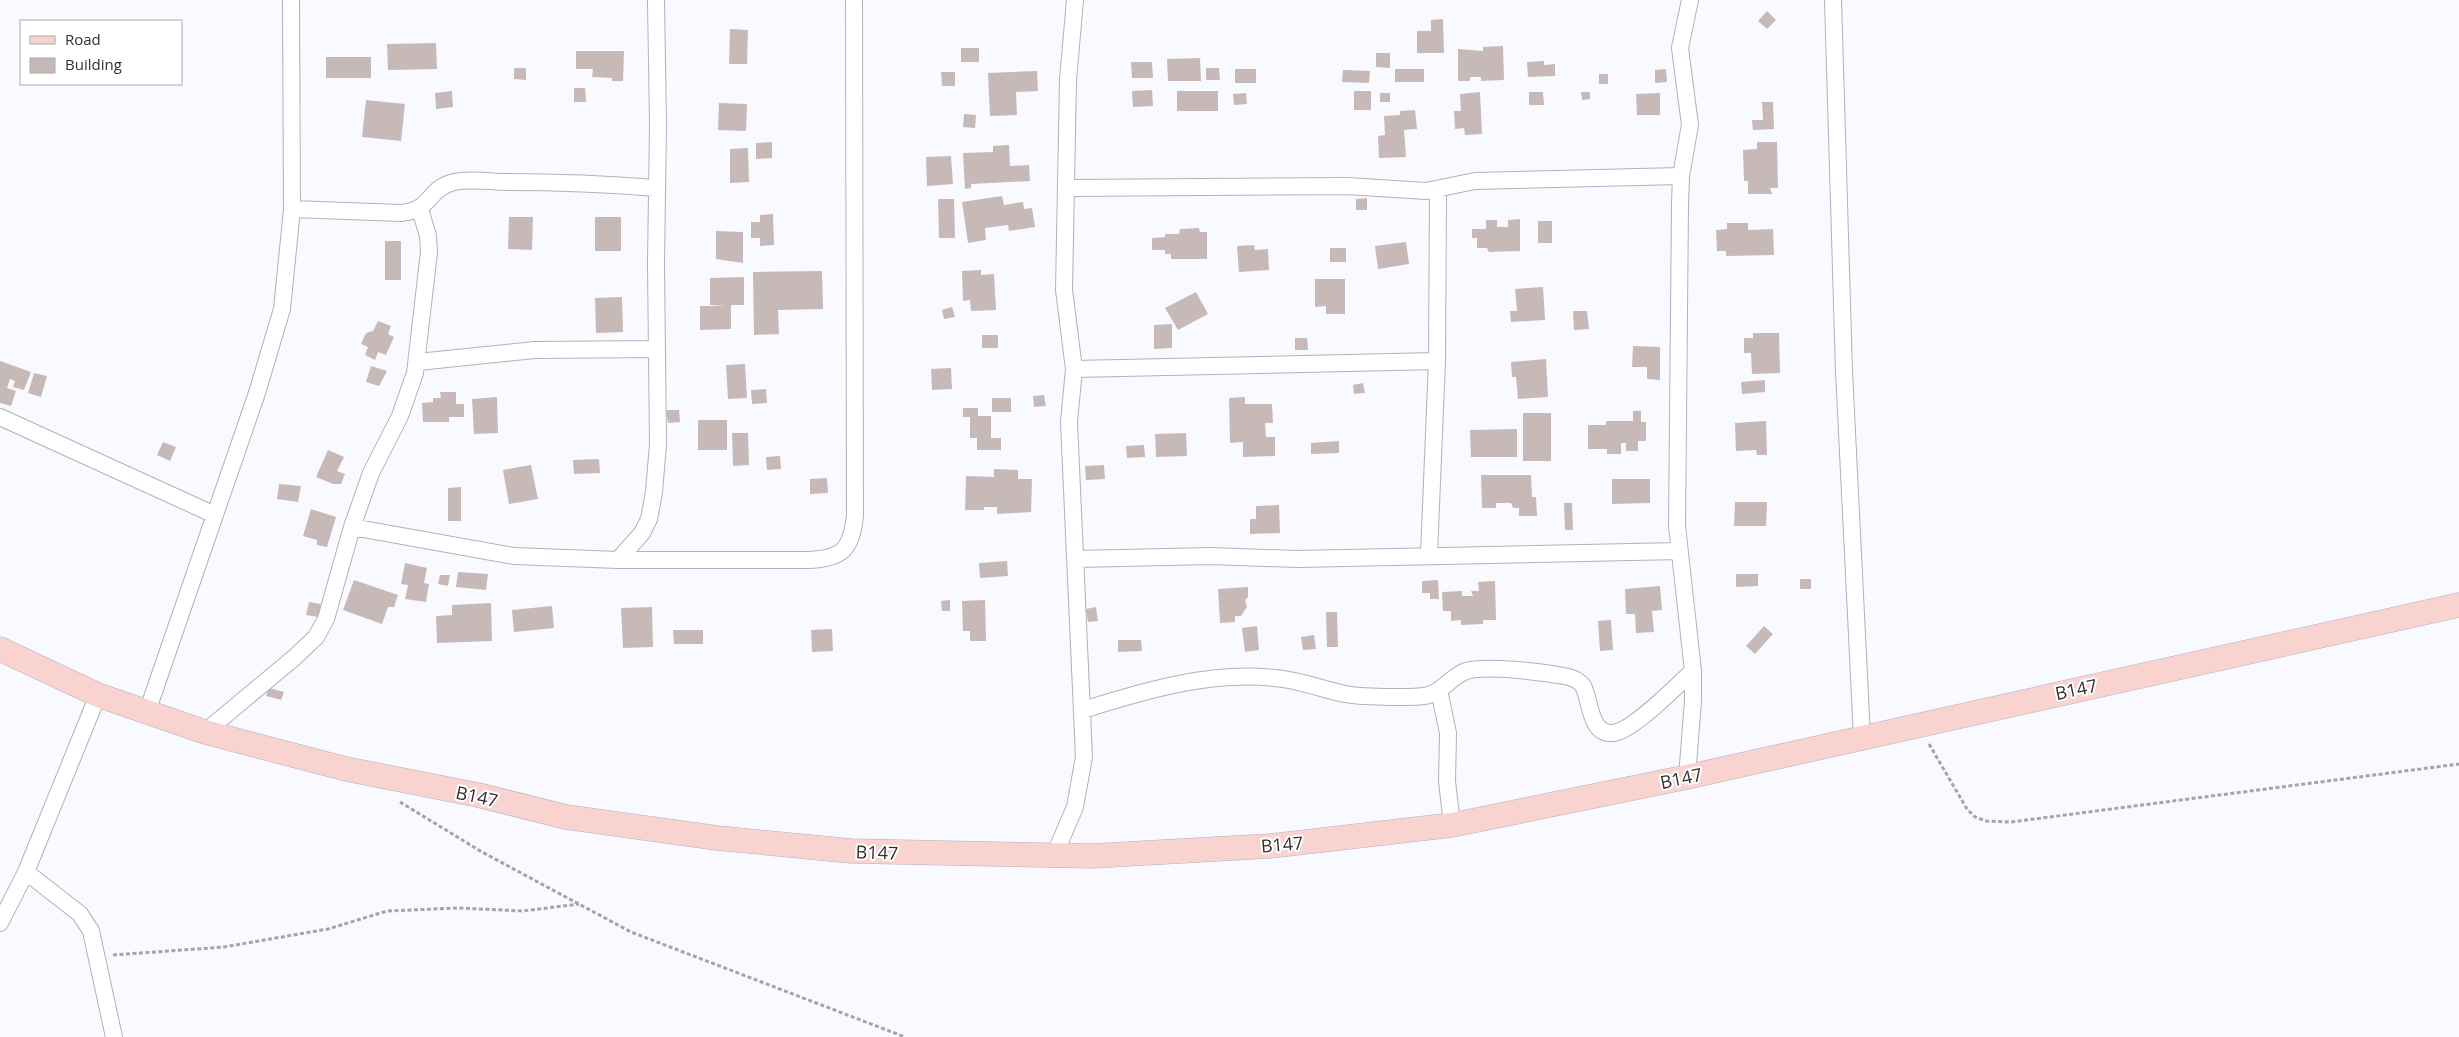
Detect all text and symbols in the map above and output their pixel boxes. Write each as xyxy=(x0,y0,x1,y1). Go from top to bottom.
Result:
legend xyxy=(20,20,182,85)
text: Road xyxy=(65,29,101,49)
text: Building xyxy=(65,54,122,74)
street label: B147 xyxy=(2053,673,2099,705)
street label: B147 xyxy=(1658,762,1704,794)
street label: B147 xyxy=(454,780,500,812)
street label: B147 xyxy=(1260,830,1304,858)
street label: B147 xyxy=(855,839,899,865)

